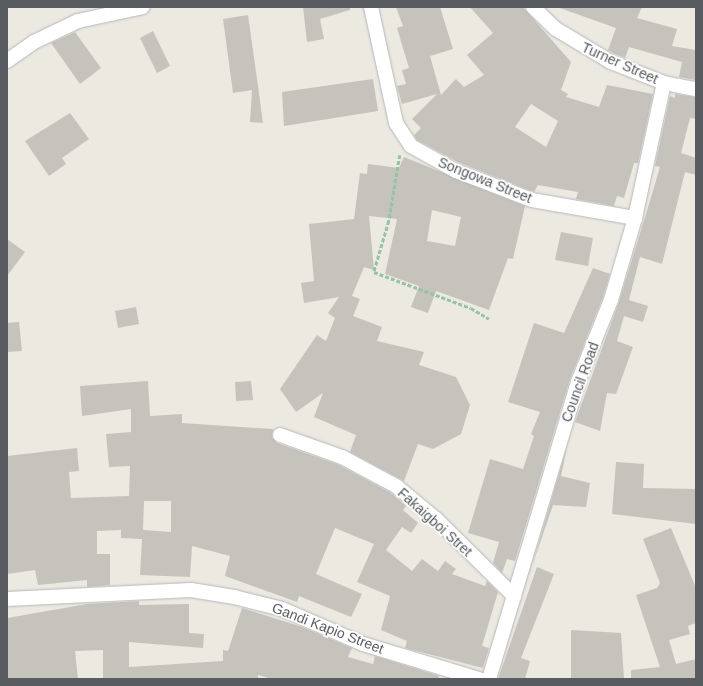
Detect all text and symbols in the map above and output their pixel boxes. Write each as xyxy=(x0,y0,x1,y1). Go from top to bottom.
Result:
street label: Turner Street xyxy=(579,39,661,87)
street label: Songowa Street xyxy=(436,154,534,206)
street label: Council Road xyxy=(558,340,602,424)
street label: Fakaigboi Stret xyxy=(394,484,476,560)
street label: Gandi Kapio Street xyxy=(270,599,386,657)

